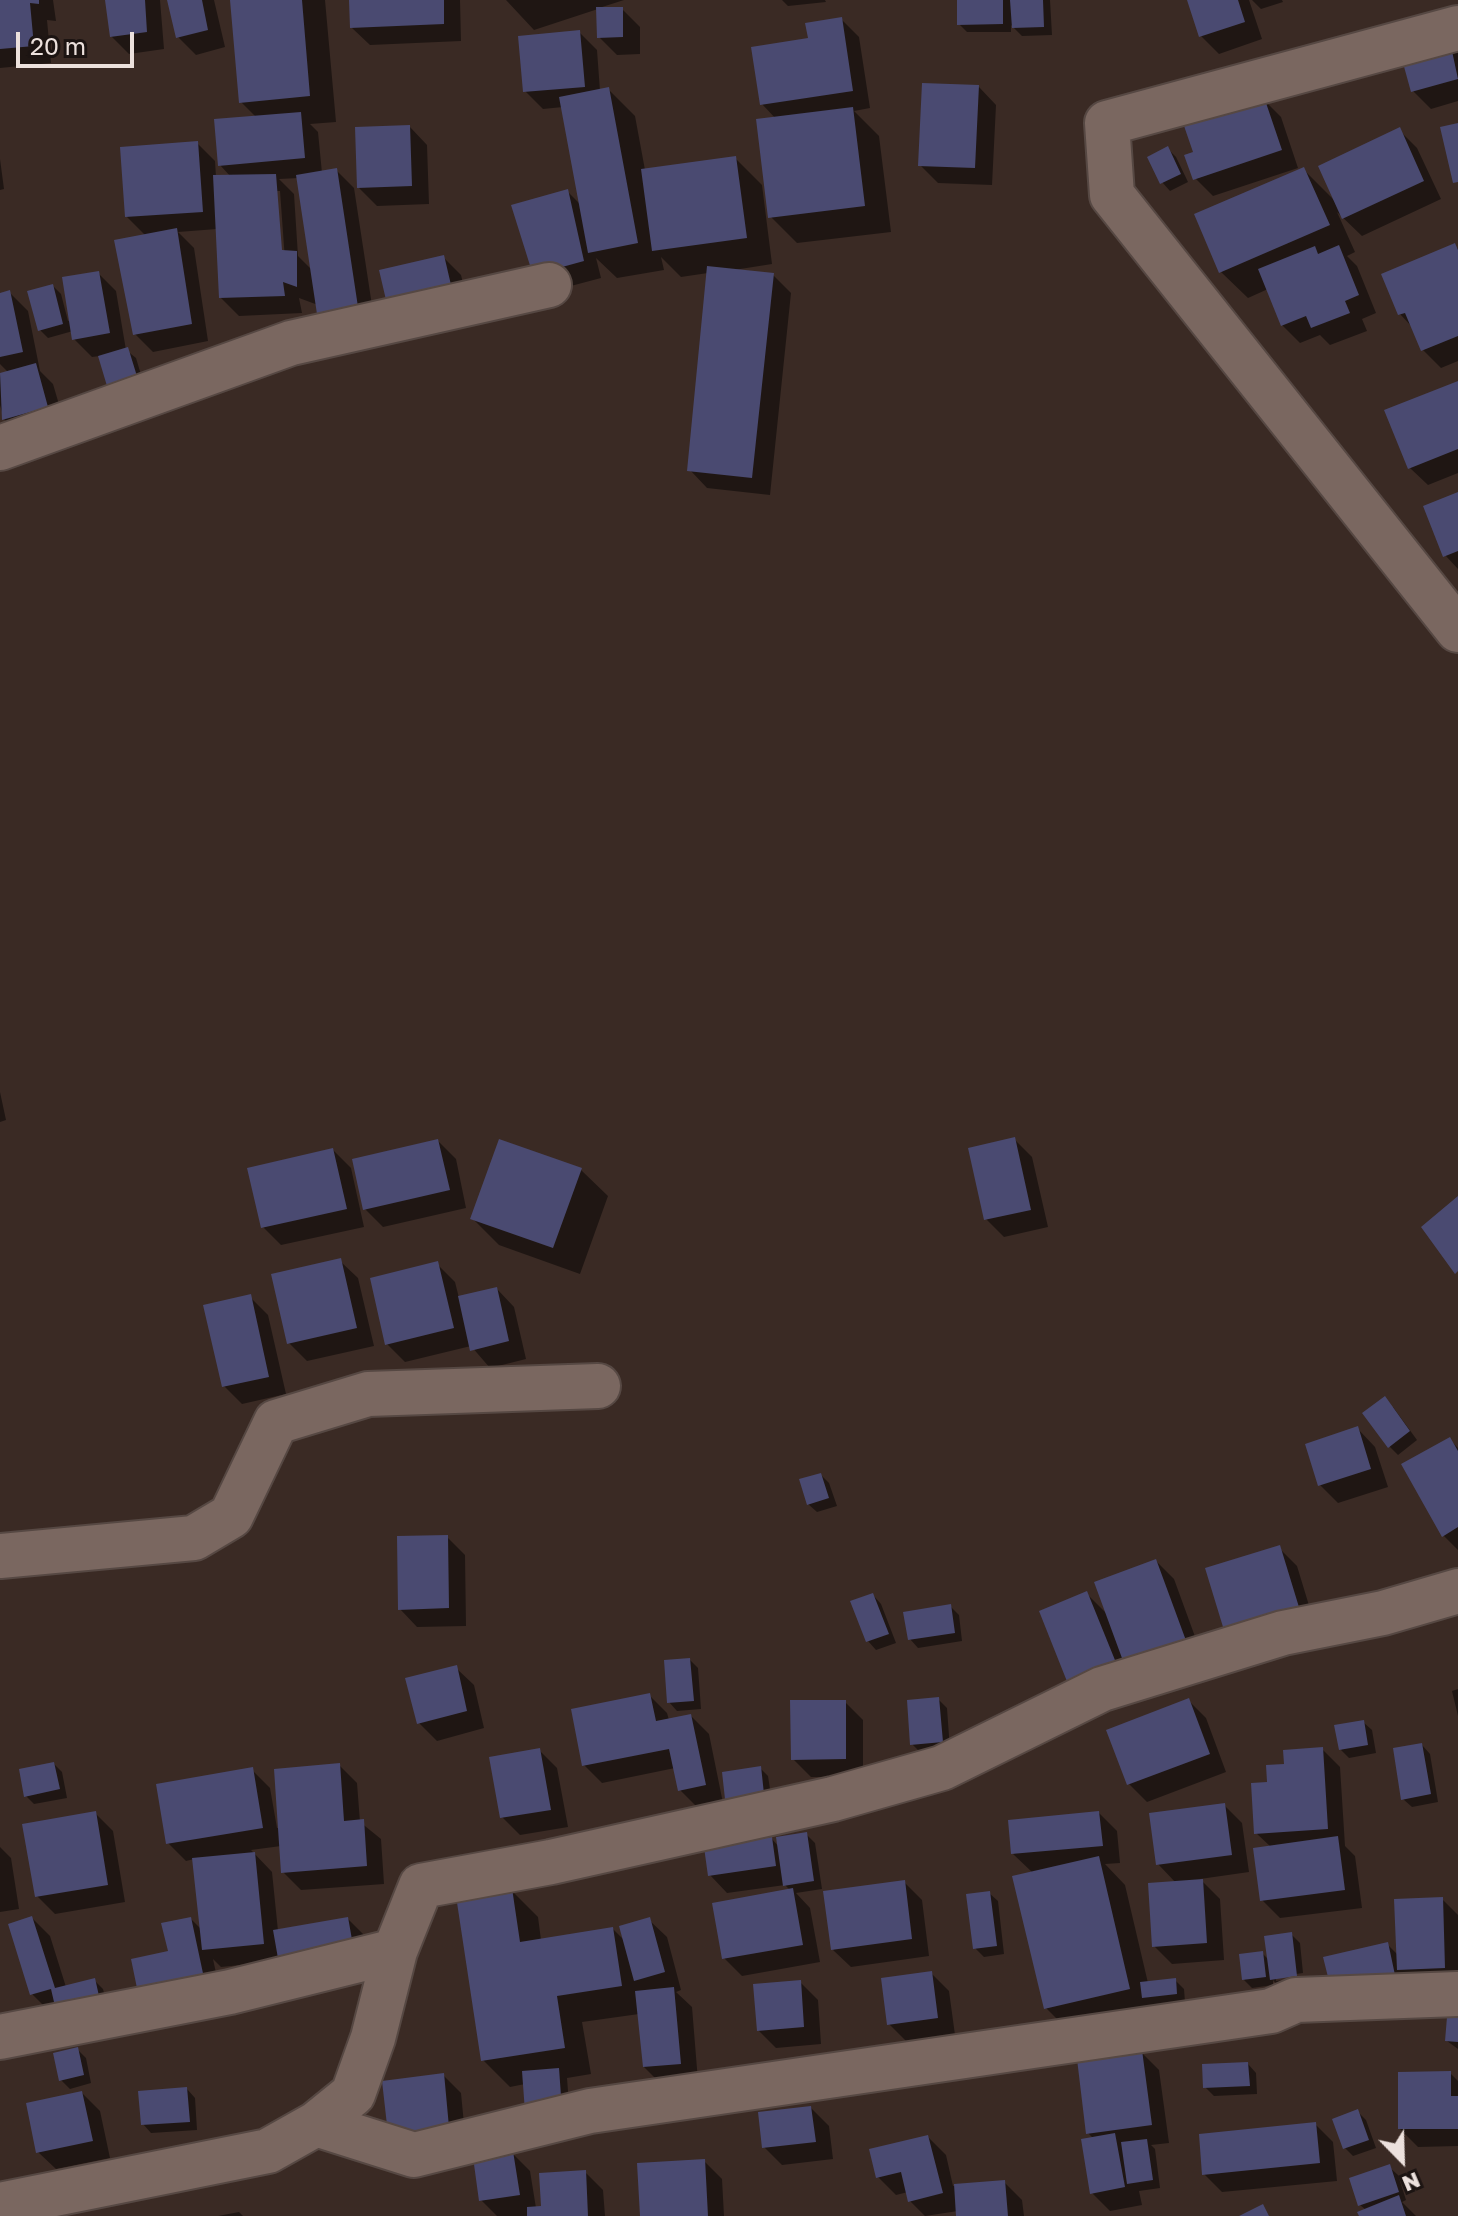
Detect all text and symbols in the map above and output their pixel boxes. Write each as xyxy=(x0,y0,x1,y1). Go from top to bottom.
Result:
scale bar xyxy=(20,16,138,66)
text: 20 m xyxy=(30,31,86,60)
north arrow xyxy=(1362,2120,1442,2200)
text: N xyxy=(1399,2167,1425,2198)

